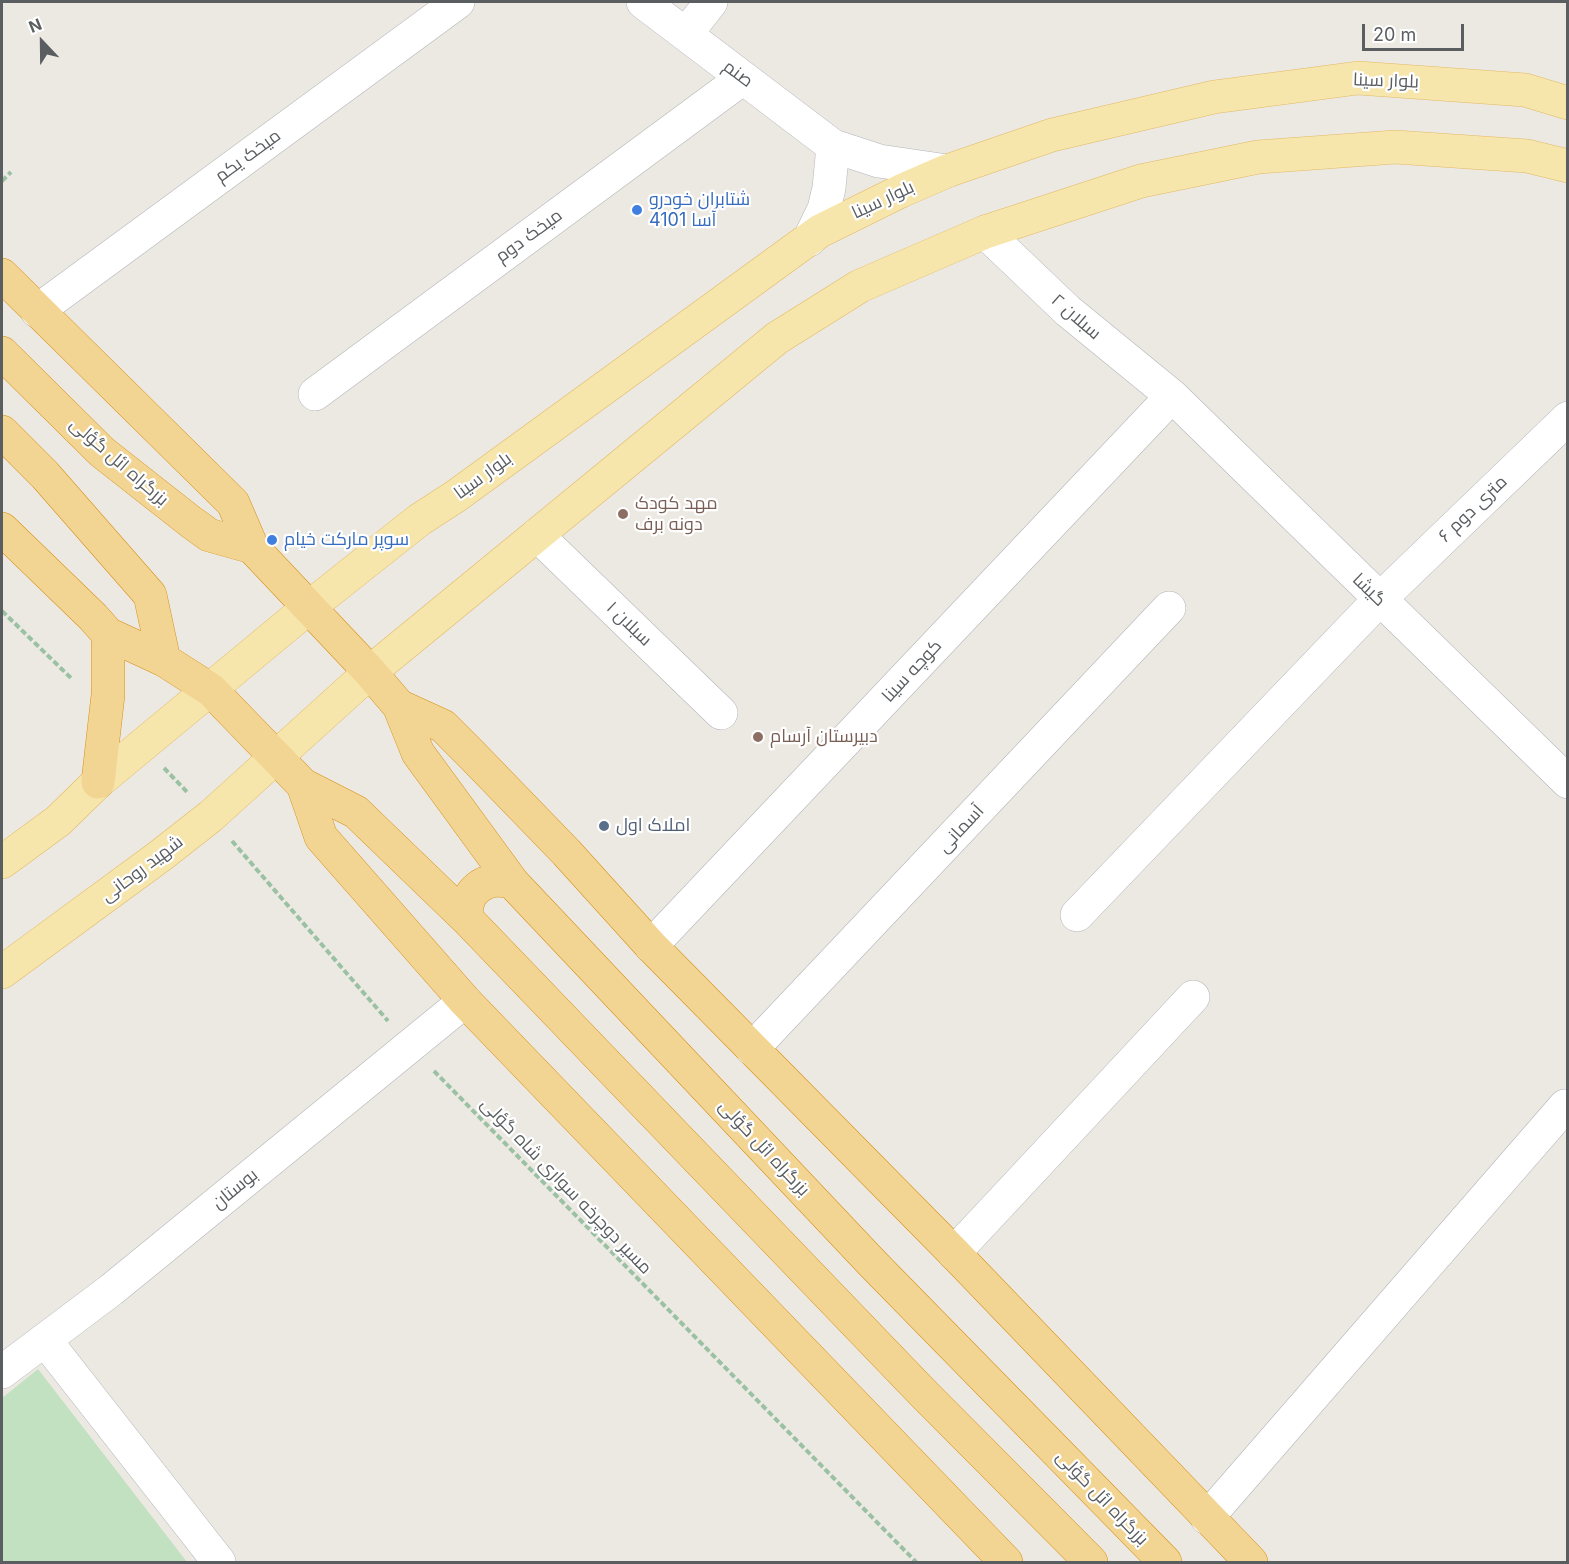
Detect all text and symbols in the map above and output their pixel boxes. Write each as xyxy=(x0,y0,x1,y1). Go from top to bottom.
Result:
north arrow xyxy=(12,12,72,72)
scale bar xyxy=(1365,12,1467,50)
text: N xyxy=(26,14,45,37)
text: 20 m xyxy=(1373,24,1416,45)
street label: صنم xyxy=(719,56,757,92)
street label: بلوار سینا xyxy=(1353,69,1419,93)
street label: میخک یکم xyxy=(211,125,285,187)
street label: بلوار سینا xyxy=(848,176,918,224)
place label: شتابران خودرو 4101 آسا xyxy=(649,189,750,232)
marker: شتابران خودرو 4101 آسا xyxy=(630,203,644,217)
street label: میخک دوم xyxy=(491,205,567,267)
street label: سبلان ۲ xyxy=(1047,290,1105,344)
street label: بزرگراه ائل گؤلی xyxy=(65,413,173,511)
street label: بلوار سینا xyxy=(450,448,516,504)
street label: ۶ متری دوم xyxy=(1434,471,1512,547)
place label: مهد کودک دونه برف xyxy=(635,493,718,536)
marker: مهد کودک دونه برف xyxy=(616,507,630,521)
place label: سوپر مارکت خیام xyxy=(284,529,409,551)
marker: سوپر مارکت خیام xyxy=(265,533,279,547)
street label: گیشا xyxy=(1348,569,1390,611)
street label: سبلان ۱ xyxy=(602,597,656,651)
street label: کوچه سینا xyxy=(878,635,946,707)
place label: دبیرستان آرسام xyxy=(770,726,878,748)
marker: دبیرستان آرسام xyxy=(751,730,765,744)
street label: آسمانی xyxy=(933,800,989,858)
place label: املاک اول xyxy=(616,815,690,837)
marker: املاک اول xyxy=(597,819,611,833)
street label: شهید روحانی xyxy=(97,831,187,907)
street label: مسیر دوچرخه سواری شاه گؤلی xyxy=(476,1093,656,1279)
street label: بزرگراه ائل گؤلی xyxy=(714,1095,814,1201)
street label: بوستان xyxy=(208,1164,262,1214)
street label: بزرگراه ائل گؤلی xyxy=(1051,1446,1153,1550)

